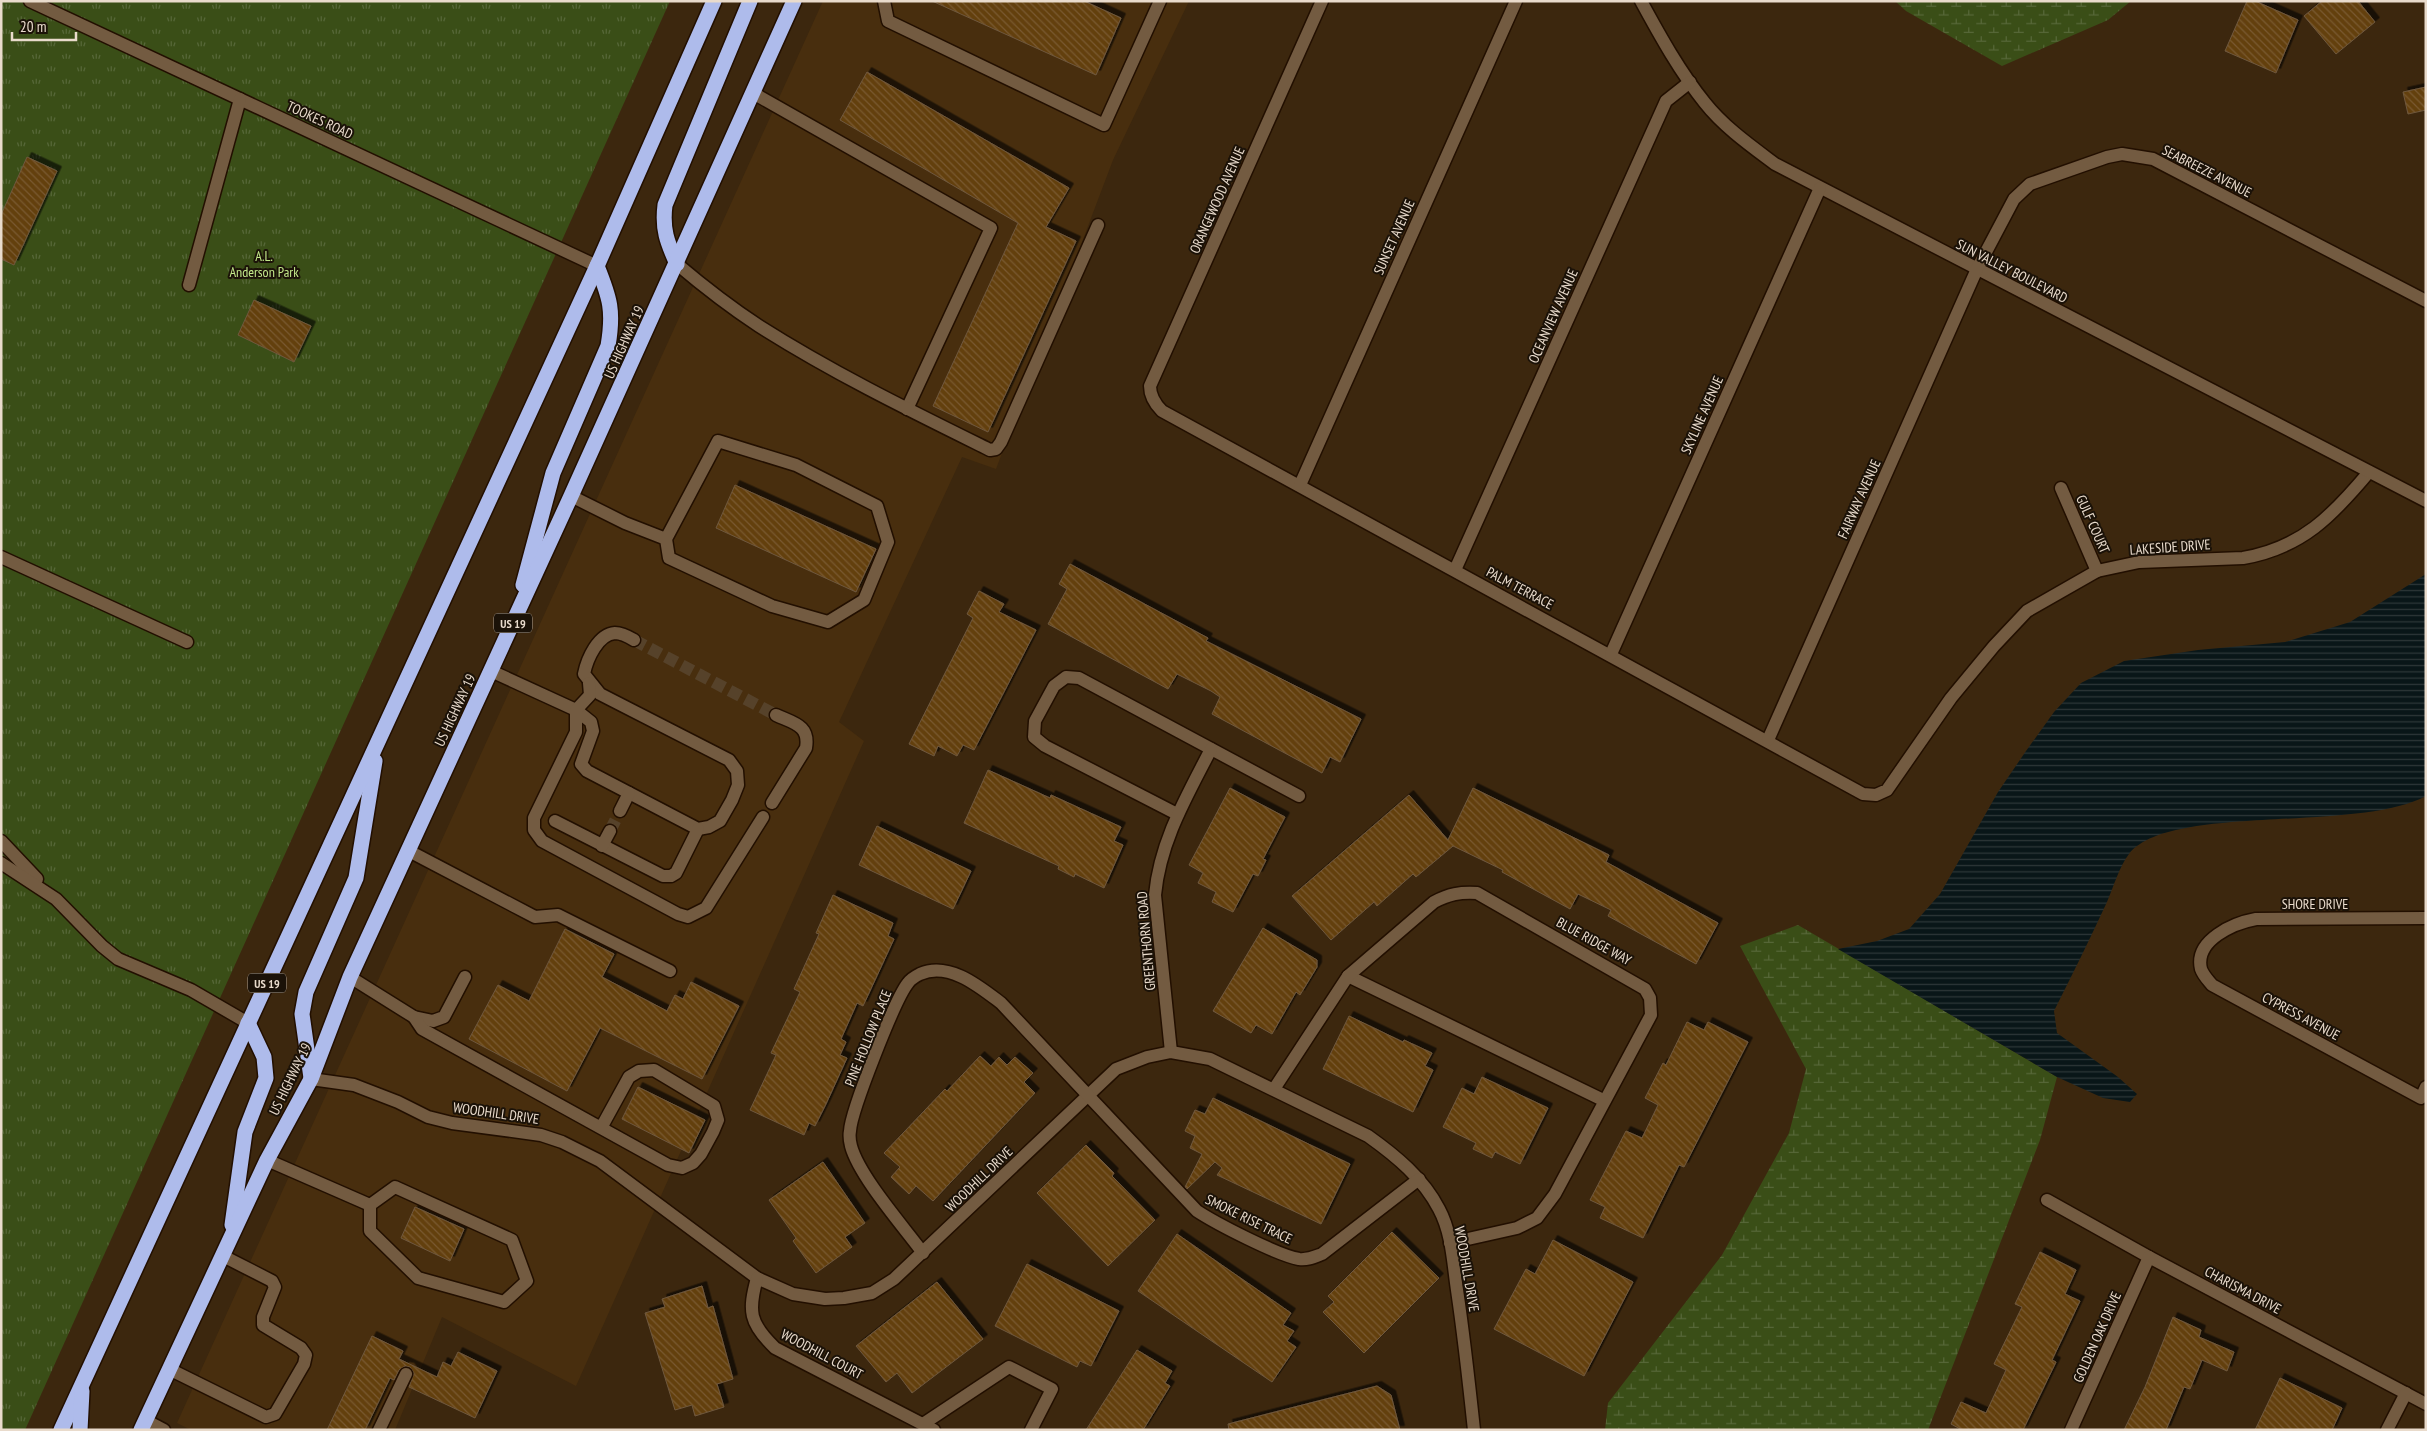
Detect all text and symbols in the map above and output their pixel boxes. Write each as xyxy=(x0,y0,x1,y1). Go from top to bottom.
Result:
scale bar xyxy=(12,10,76,42)
text: 20 m xyxy=(20,17,46,36)
street label: TOOKES ROAD xyxy=(284,97,356,143)
street label: SEABREEZE AVENUE xyxy=(2159,141,2255,201)
street label: ORANGEWOOD AVENUE xyxy=(1185,144,1249,256)
street label: SUNSET AVENUE xyxy=(1369,197,1419,277)
street label: SUN VALLEY BOULEVARD xyxy=(1953,235,2071,307)
park label: A.L. Anderson Park xyxy=(229,247,299,281)
street label: OCEANVIEW AVENUE xyxy=(1524,266,1582,366)
street label: US HIGHWAY 19 xyxy=(600,303,648,381)
street label: SKYLINE AVENUE xyxy=(1677,373,1727,457)
street label: FAIRWAY AVENUE xyxy=(1834,457,1884,541)
street label: GULF COURT xyxy=(2072,492,2114,557)
street label: LAKESIDE DRIVE xyxy=(2129,535,2211,559)
street label: PALM TERRACE xyxy=(1483,563,1557,613)
road number: US 19 xyxy=(494,614,532,632)
street label: US HIGHWAY 19 xyxy=(430,671,480,749)
street label: GREENTHORN ROAD xyxy=(1133,891,1159,991)
street label: SHORE DRIVE xyxy=(2282,895,2348,913)
street label: BLUE RIDGE WAY xyxy=(1553,913,1635,969)
road number: US 19 xyxy=(248,974,286,992)
street label: PINE HOLLOW PLACE xyxy=(840,987,896,1089)
street label: CYPRESS AVENUE xyxy=(2259,988,2343,1044)
street label: US HIGHWAY 19 xyxy=(265,1040,315,1118)
street label: WOODHILL DRIVE xyxy=(452,1098,540,1128)
street label: WOODHILL DRIVE xyxy=(942,1142,1016,1216)
street label: SMOKE RISE TRACE xyxy=(1203,1190,1295,1248)
street label: WOODHILL DRIVE xyxy=(1451,1225,1483,1313)
street label: CHARISMA DRIVE xyxy=(2202,1262,2284,1318)
street label: GOLDEN OAK DRIVE xyxy=(2069,1289,2125,1385)
street label: WOODHILL COURT xyxy=(778,1325,867,1383)

